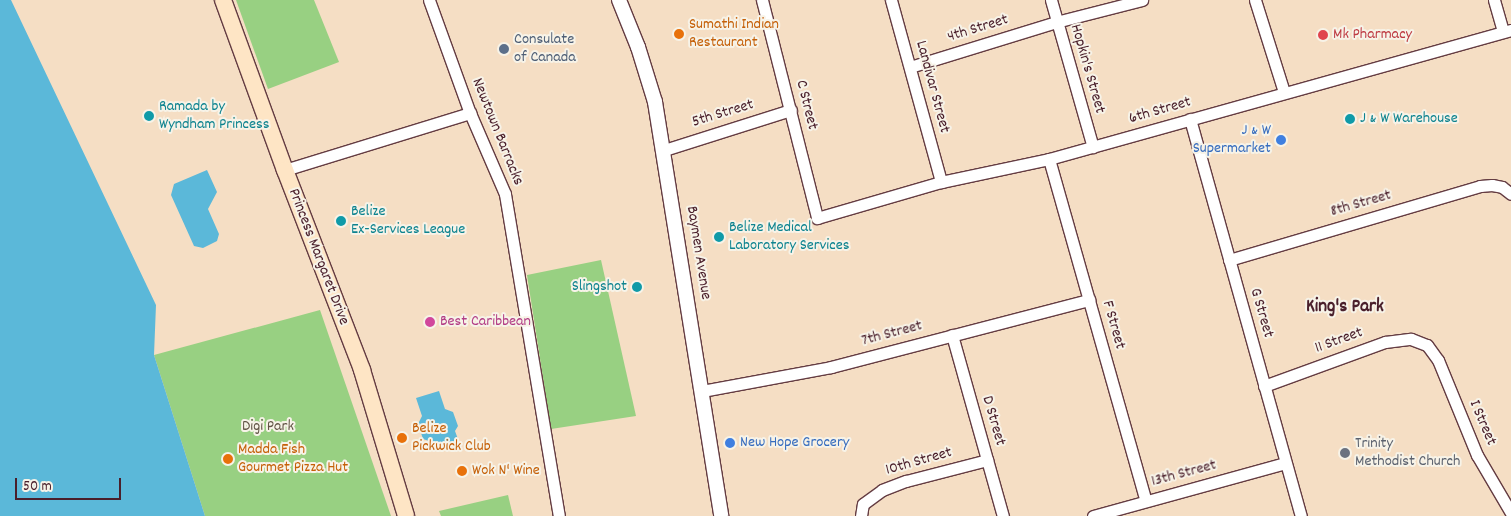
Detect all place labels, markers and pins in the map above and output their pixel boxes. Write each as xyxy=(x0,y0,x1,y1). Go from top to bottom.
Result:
place label: Sumathi Indian Restaurant xyxy=(689,15,779,53)
place label: Mk Pharmacy xyxy=(1333,25,1412,45)
marker: Sumathi Indian Restaurant xyxy=(673,28,685,40)
marker: Mk Pharmacy xyxy=(1317,29,1329,41)
place label: Consulate of Canada xyxy=(514,30,576,68)
marker: Consulate of Canada xyxy=(498,43,510,55)
place label: Ramada by Wyndham Princess xyxy=(159,97,270,135)
place label: J & W Warehouse xyxy=(1360,109,1458,129)
marker: Ramada by Wyndham Princess xyxy=(143,110,155,122)
marker: J & W Warehouse xyxy=(1344,113,1356,125)
place label: J & W Supermarket xyxy=(1193,121,1271,159)
marker: J & W Supermarket xyxy=(1275,134,1287,146)
place label: Belize Ex-Services League xyxy=(351,202,465,240)
marker: Belize Ex-Services League xyxy=(335,215,347,227)
place label: Belize Medical Laboratory Services xyxy=(729,218,849,256)
marker: Belize Medical Laboratory Services xyxy=(713,231,725,243)
place label: Slingshot xyxy=(572,277,627,297)
marker: Slingshot xyxy=(631,281,643,293)
place label: Best Caribbean xyxy=(440,312,531,332)
marker: Best Caribbean xyxy=(424,316,436,328)
place label: Belize Pickwick Club xyxy=(412,419,491,457)
marker: Belize Pickwick Club xyxy=(396,432,408,444)
place label: New Hope Grocery xyxy=(740,433,849,453)
place label: Trinity Methodist Church xyxy=(1355,434,1460,472)
marker: New Hope Grocery xyxy=(724,437,736,449)
place label: Madda Fish Gourmet Pizza Hut xyxy=(238,440,348,478)
marker: Trinity Methodist Church xyxy=(1339,447,1351,459)
marker: Madda Fish Gourmet Pizza Hut xyxy=(222,453,234,465)
place label: Wok N' Wine xyxy=(472,461,540,481)
marker: Wok N' Wine xyxy=(456,465,468,477)

